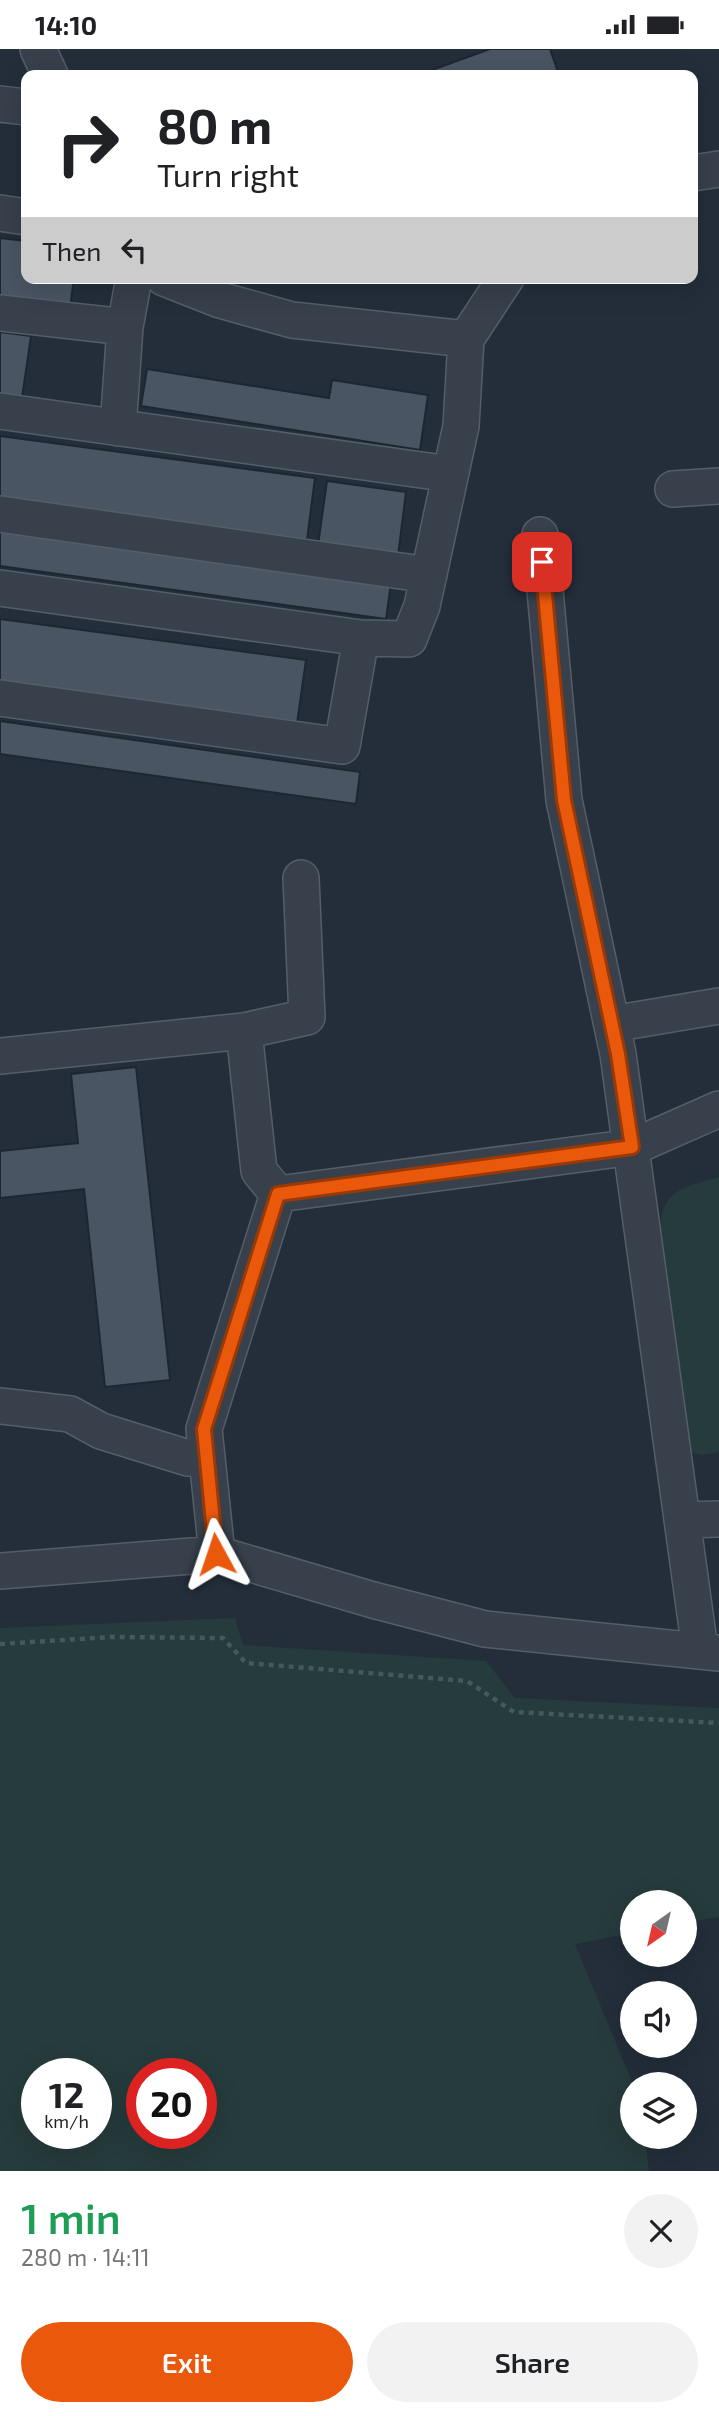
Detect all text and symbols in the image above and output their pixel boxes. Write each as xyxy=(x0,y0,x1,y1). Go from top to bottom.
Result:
text: 14:10 xyxy=(35,9,97,40)
text: 80 m xyxy=(157,95,272,154)
icon: right xyxy=(42,98,133,189)
text: Turn right xyxy=(157,155,299,193)
icon: left xyxy=(115,231,153,269)
text: Then xyxy=(42,235,101,266)
pin xyxy=(512,532,572,592)
icon: arrive xyxy=(523,543,561,581)
position arrow xyxy=(179,1517,253,1591)
north arrow xyxy=(620,1890,696,1967)
map controls xyxy=(620,1890,697,2149)
button: sound xyxy=(620,1981,697,2058)
speed limit sign: 20 xyxy=(126,2058,217,2149)
button: layers xyxy=(620,2072,697,2149)
text: 12 xyxy=(49,2073,84,2115)
text: km/h xyxy=(44,2110,89,2132)
text: 1 min xyxy=(21,2192,121,2242)
button: close xyxy=(624,2194,698,2268)
text: 280 m · 14:11 xyxy=(21,2243,150,2271)
button: Exit xyxy=(21,2322,353,2402)
button: Share xyxy=(367,2322,698,2402)

